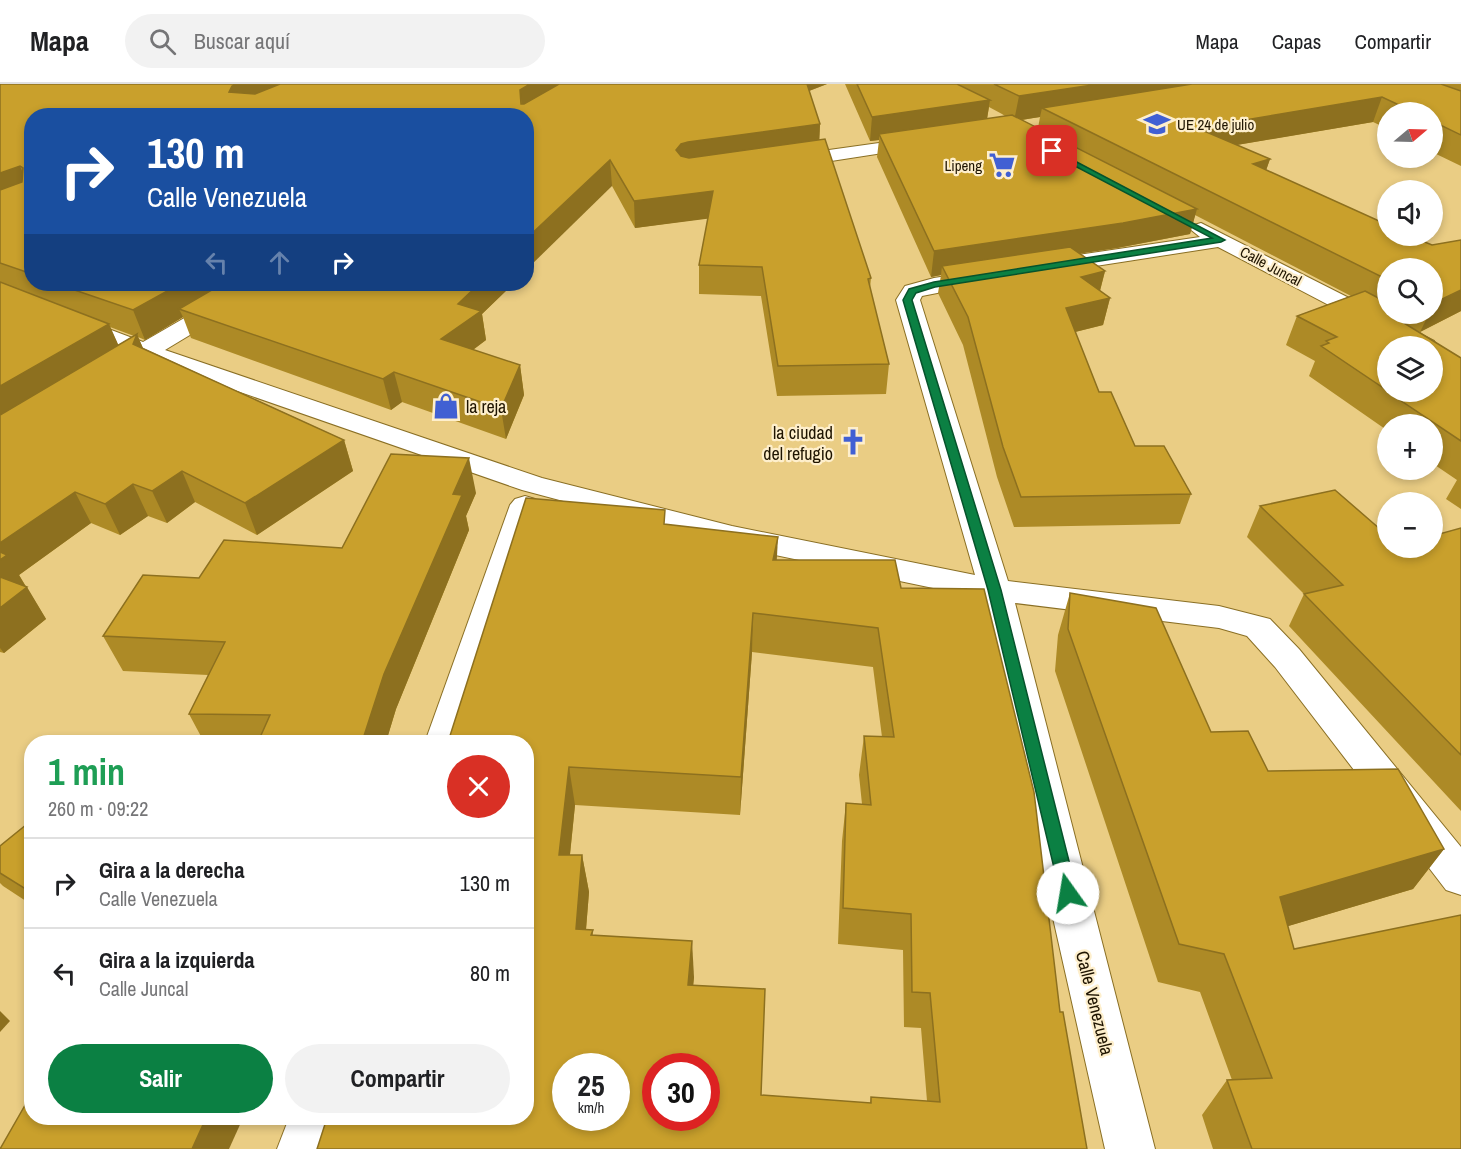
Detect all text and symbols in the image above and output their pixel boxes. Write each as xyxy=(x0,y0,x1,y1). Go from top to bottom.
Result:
search box xyxy=(125,14,545,68)
text: Mapa xyxy=(30,22,89,60)
icon: search xyxy=(146,25,179,58)
text: Buscar aquí xyxy=(194,26,290,56)
text: Mapa xyxy=(1196,27,1239,56)
text: Capas xyxy=(1272,27,1321,56)
text: Compartir xyxy=(1354,27,1431,56)
north arrow xyxy=(1377,102,1443,168)
map controls xyxy=(1377,102,1443,558)
school or university icon: UE 24 de julio xyxy=(1142,109,1172,139)
place label: UE 24 de julio xyxy=(1177,114,1254,135)
text: 130 m xyxy=(147,125,245,181)
pin xyxy=(1026,125,1077,176)
icon: right xyxy=(48,132,126,210)
icon: arrive xyxy=(1035,134,1068,167)
supermarket icon: Lipeng xyxy=(987,150,1017,180)
place label: Lipeng xyxy=(944,155,982,176)
text: Calle Venezuela xyxy=(147,179,307,215)
button: sound xyxy=(1377,180,1443,246)
street label: Calle Juncal xyxy=(1236,241,1306,291)
icon: left xyxy=(200,246,233,279)
icon: ahead xyxy=(263,246,296,279)
icon: right xyxy=(326,246,359,279)
button: search xyxy=(1377,258,1443,324)
button: layers xyxy=(1377,336,1443,402)
shop icon: la reja xyxy=(431,391,461,421)
place label: la reja xyxy=(466,394,506,419)
button: + xyxy=(1377,414,1443,480)
place label: la ciudad del refugio xyxy=(763,420,833,466)
church icon: la ciudad del refugio xyxy=(838,427,868,457)
button: − xyxy=(1377,492,1443,558)
text: 1 min xyxy=(48,748,125,796)
button: close xyxy=(447,755,510,818)
text: 260 m · 09:22 xyxy=(48,795,148,822)
text: Gira a la derecha xyxy=(99,855,244,885)
position arrow xyxy=(1036,861,1100,925)
icon: right xyxy=(48,867,81,900)
text: 130 m xyxy=(460,868,510,898)
text: Calle Venezuela xyxy=(99,885,218,912)
text: Gira a la izquierda xyxy=(99,945,254,975)
street label: Calle Venezuela xyxy=(1070,948,1120,1058)
icon: left xyxy=(48,957,81,990)
text: 80 m xyxy=(470,958,510,988)
text: Calle Juncal xyxy=(99,975,188,1002)
button: Salir xyxy=(48,1044,273,1113)
button: Compartir xyxy=(285,1044,510,1113)
speed limit sign: 30 xyxy=(642,1053,720,1131)
text: 25 xyxy=(577,1065,605,1105)
text: km/h xyxy=(578,1097,604,1118)

